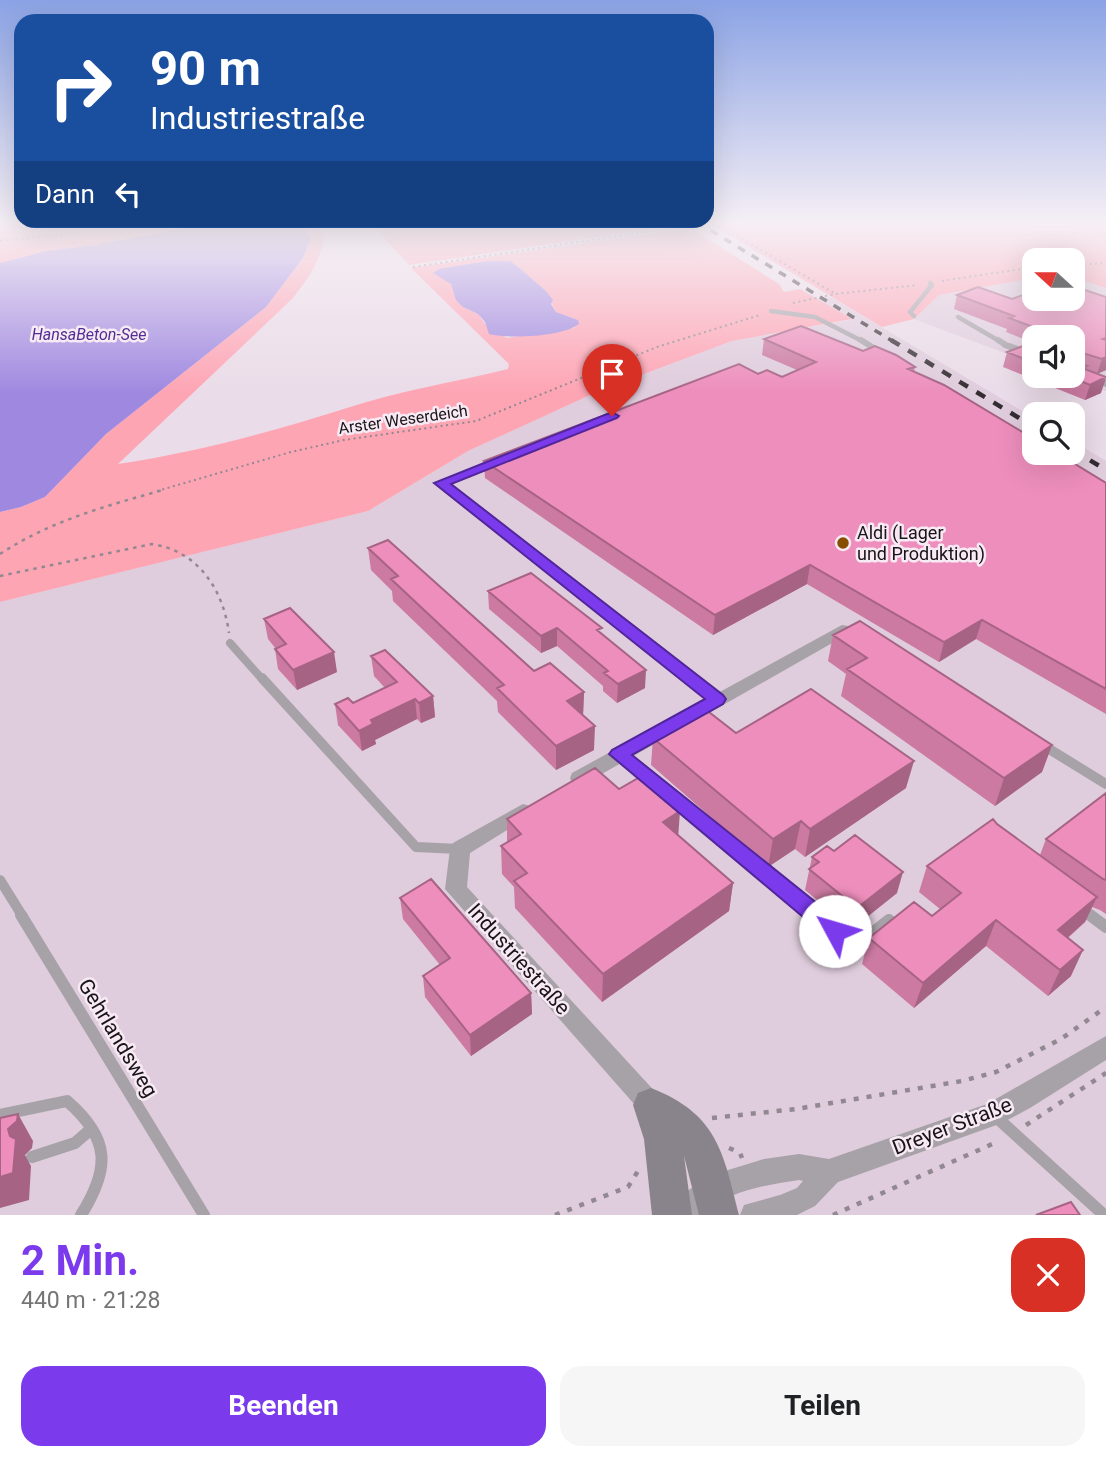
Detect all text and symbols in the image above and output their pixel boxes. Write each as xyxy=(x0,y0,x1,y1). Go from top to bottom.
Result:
text: 90 m xyxy=(150,40,261,97)
icon: right xyxy=(35,42,126,133)
text: Industriestraße xyxy=(150,99,365,137)
icon: left xyxy=(109,175,147,213)
text: Dann xyxy=(35,179,95,209)
north arrow xyxy=(1022,248,1085,312)
map controls xyxy=(1022,248,1085,465)
water label: HansaBeton-See xyxy=(32,325,146,344)
button: sound xyxy=(1022,325,1085,388)
pin xyxy=(582,344,642,416)
icon: arrive xyxy=(593,355,631,393)
street label: Arster Weserdeich xyxy=(337,401,469,438)
button: search xyxy=(1022,402,1085,465)
place label: Aldi (Lager und Produktion) xyxy=(857,522,985,565)
marker: Aldi (Lager und Produktion) xyxy=(835,535,851,551)
position arrow xyxy=(798,894,872,968)
street label: Industriestraße xyxy=(463,898,575,1020)
street label: Gehrlandsweg xyxy=(73,975,163,1101)
street label: Dreyer Straße xyxy=(889,1092,1015,1160)
text: 2 Min. xyxy=(21,1236,139,1285)
button: close xyxy=(1011,1238,1085,1312)
text: 440 m · 21:28 xyxy=(21,1287,160,1314)
button: Beenden xyxy=(21,1366,546,1446)
button: Teilen xyxy=(560,1366,1085,1446)

